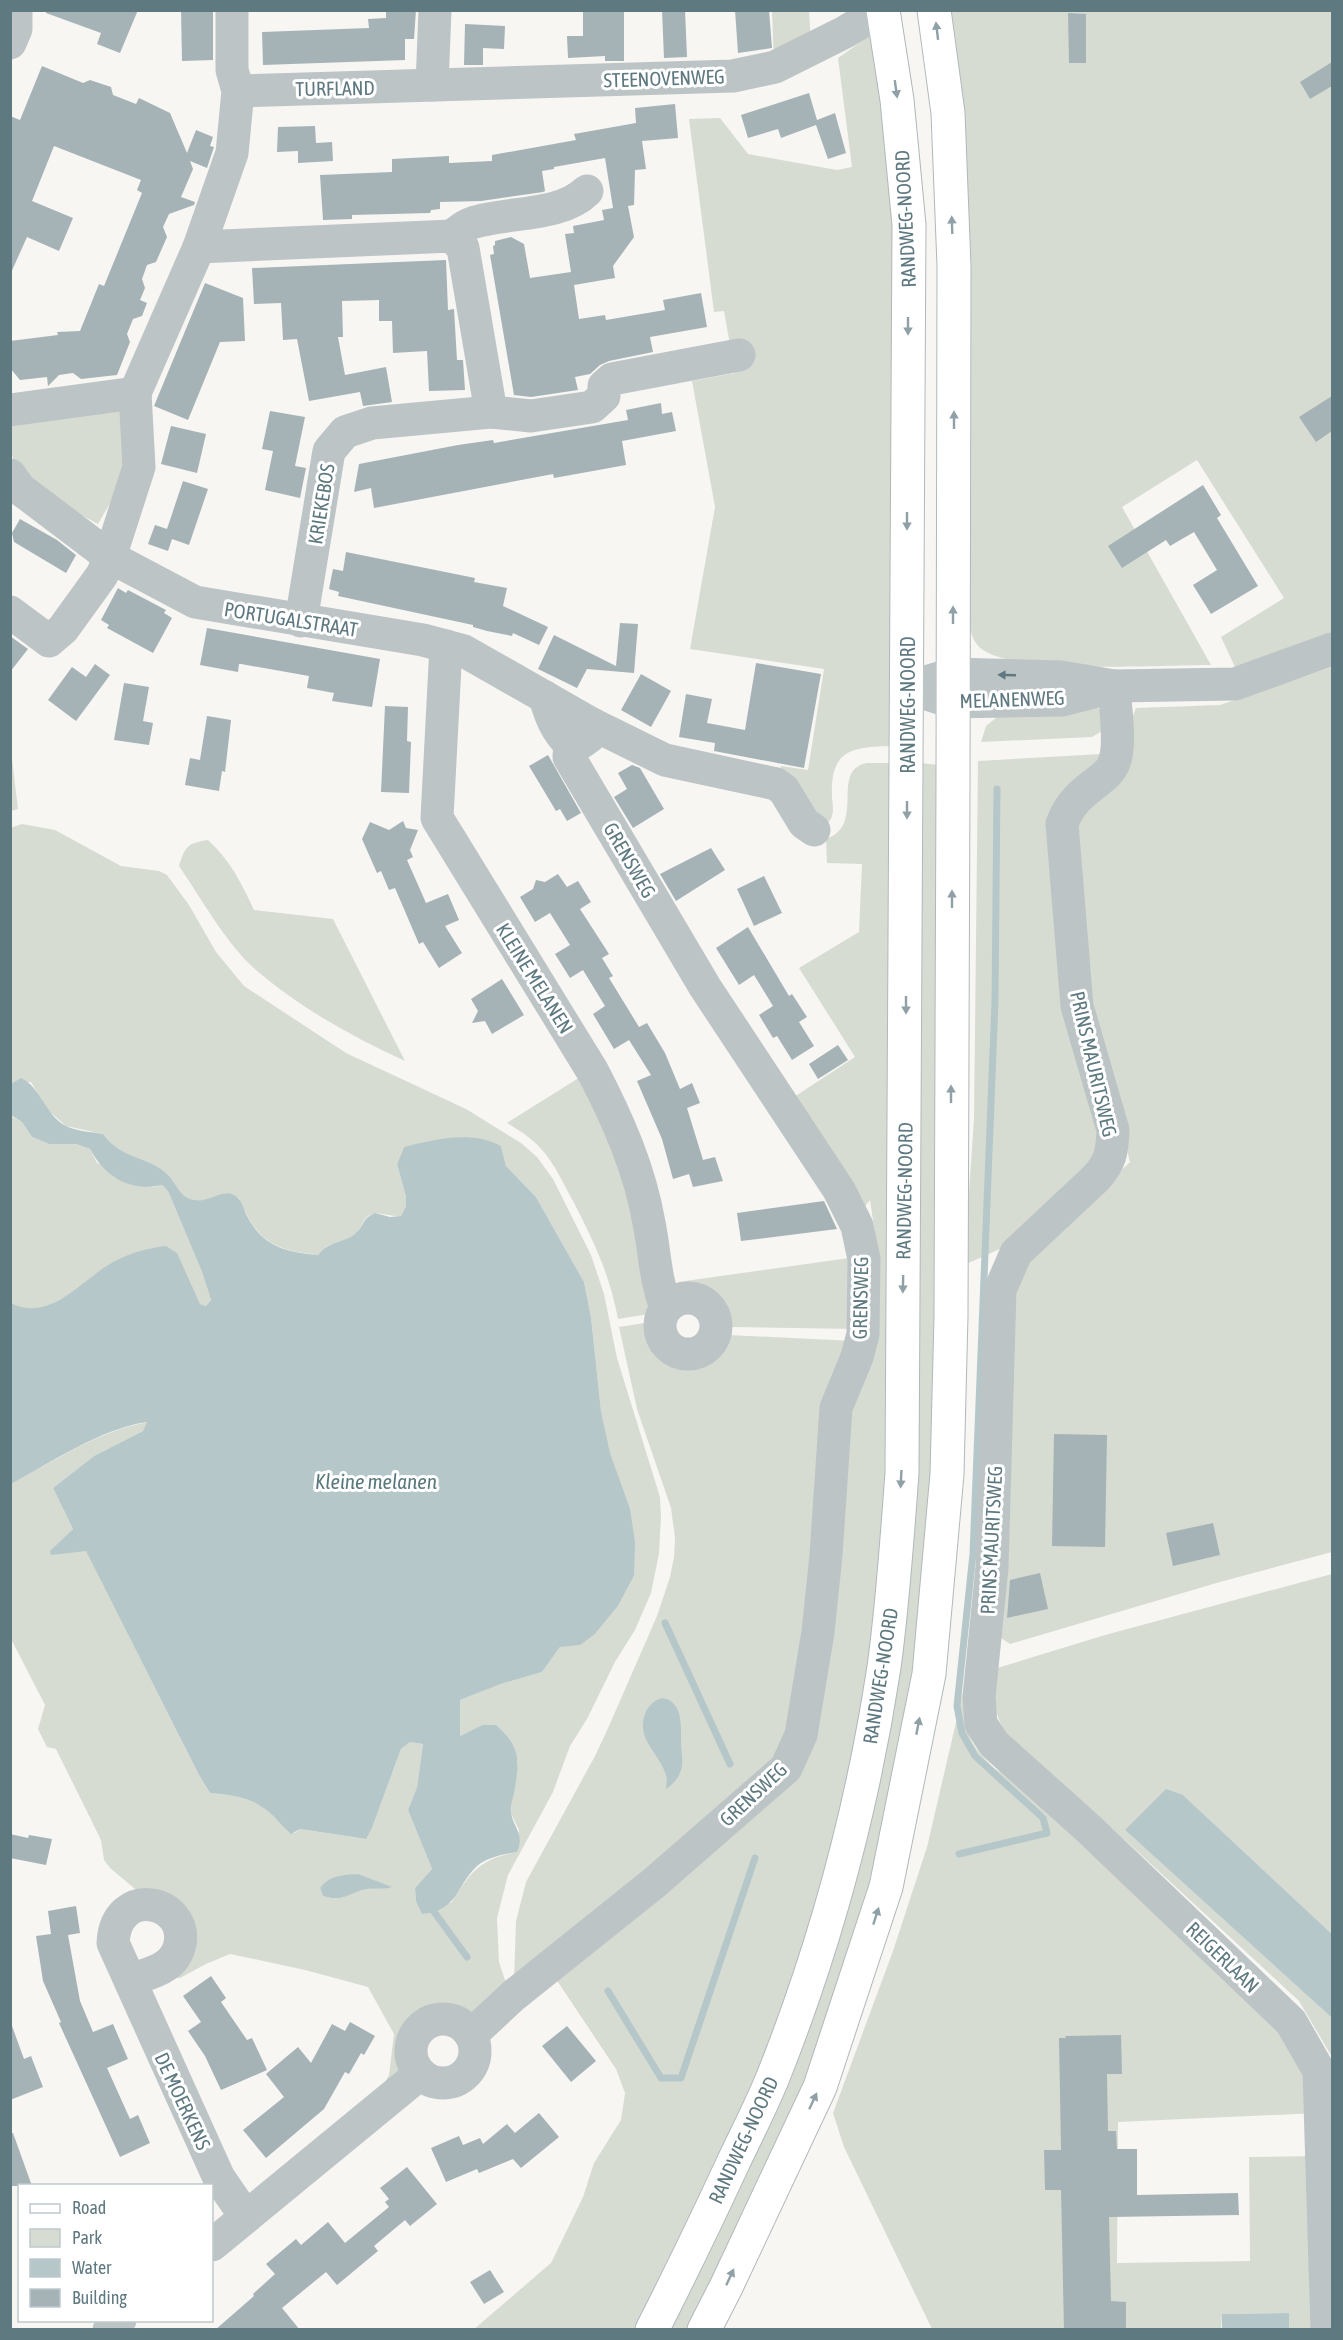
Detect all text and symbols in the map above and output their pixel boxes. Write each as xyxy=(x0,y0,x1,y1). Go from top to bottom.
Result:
one-way arrow xyxy=(933,22,942,41)
street label: STEENOVENWEG xyxy=(603,64,725,92)
street label: TURFLAND xyxy=(295,76,375,100)
one-way arrow xyxy=(891,80,900,99)
street label: RANDWEG-NOORD xyxy=(890,150,920,288)
one-way arrow xyxy=(948,216,957,235)
one-way arrow xyxy=(903,316,913,335)
one-way arrow xyxy=(949,411,959,430)
street label: KRIEKEBOS xyxy=(303,462,339,546)
one-way arrow xyxy=(902,511,912,530)
street label: PORTUGALSTRAAT xyxy=(223,597,360,641)
one-way arrow xyxy=(948,606,958,625)
street label: RANDWEG-NOORD xyxy=(896,636,919,774)
one-way arrow xyxy=(997,670,1016,680)
street label: MELANENWEG xyxy=(959,686,1065,712)
one-way arrow xyxy=(902,800,912,819)
street label: GRENSWEG xyxy=(599,818,661,902)
one-way arrow xyxy=(947,889,957,908)
street label: KLEINE MELANEN xyxy=(492,919,578,1037)
street label: PRINS MAURITSWEG xyxy=(1066,989,1122,1139)
one-way arrow xyxy=(901,995,911,1014)
one-way arrow xyxy=(946,1084,956,1103)
street label: RANDWEG-NOORD xyxy=(891,1122,917,1260)
street label: GRENSWEG xyxy=(848,1256,872,1340)
one-way arrow xyxy=(899,1274,908,1293)
street label: PRINS MAURITSWEG xyxy=(976,1465,1006,1615)
water label: Kleine melanen xyxy=(315,1469,437,1493)
one-way arrow xyxy=(896,1469,906,1488)
street label: RANDWEG-NOORD xyxy=(858,1606,902,1746)
one-way arrow xyxy=(914,1717,923,1736)
street label: GRENSWEG xyxy=(715,1757,791,1831)
one-way arrow xyxy=(872,1907,881,1925)
street label: REIGERLAAN xyxy=(1182,1917,1264,1997)
street label: DE MOERKENS xyxy=(150,2049,216,2153)
street label: RANDWEG-NOORD xyxy=(704,2073,782,2207)
one-way arrow xyxy=(809,2092,818,2109)
legend xyxy=(18,2184,213,2322)
text: Road xyxy=(72,2197,106,2218)
text: Park xyxy=(72,2227,102,2248)
text: Water xyxy=(72,2257,112,2278)
one-way arrow xyxy=(726,2269,735,2286)
text: Building xyxy=(72,2287,127,2308)

